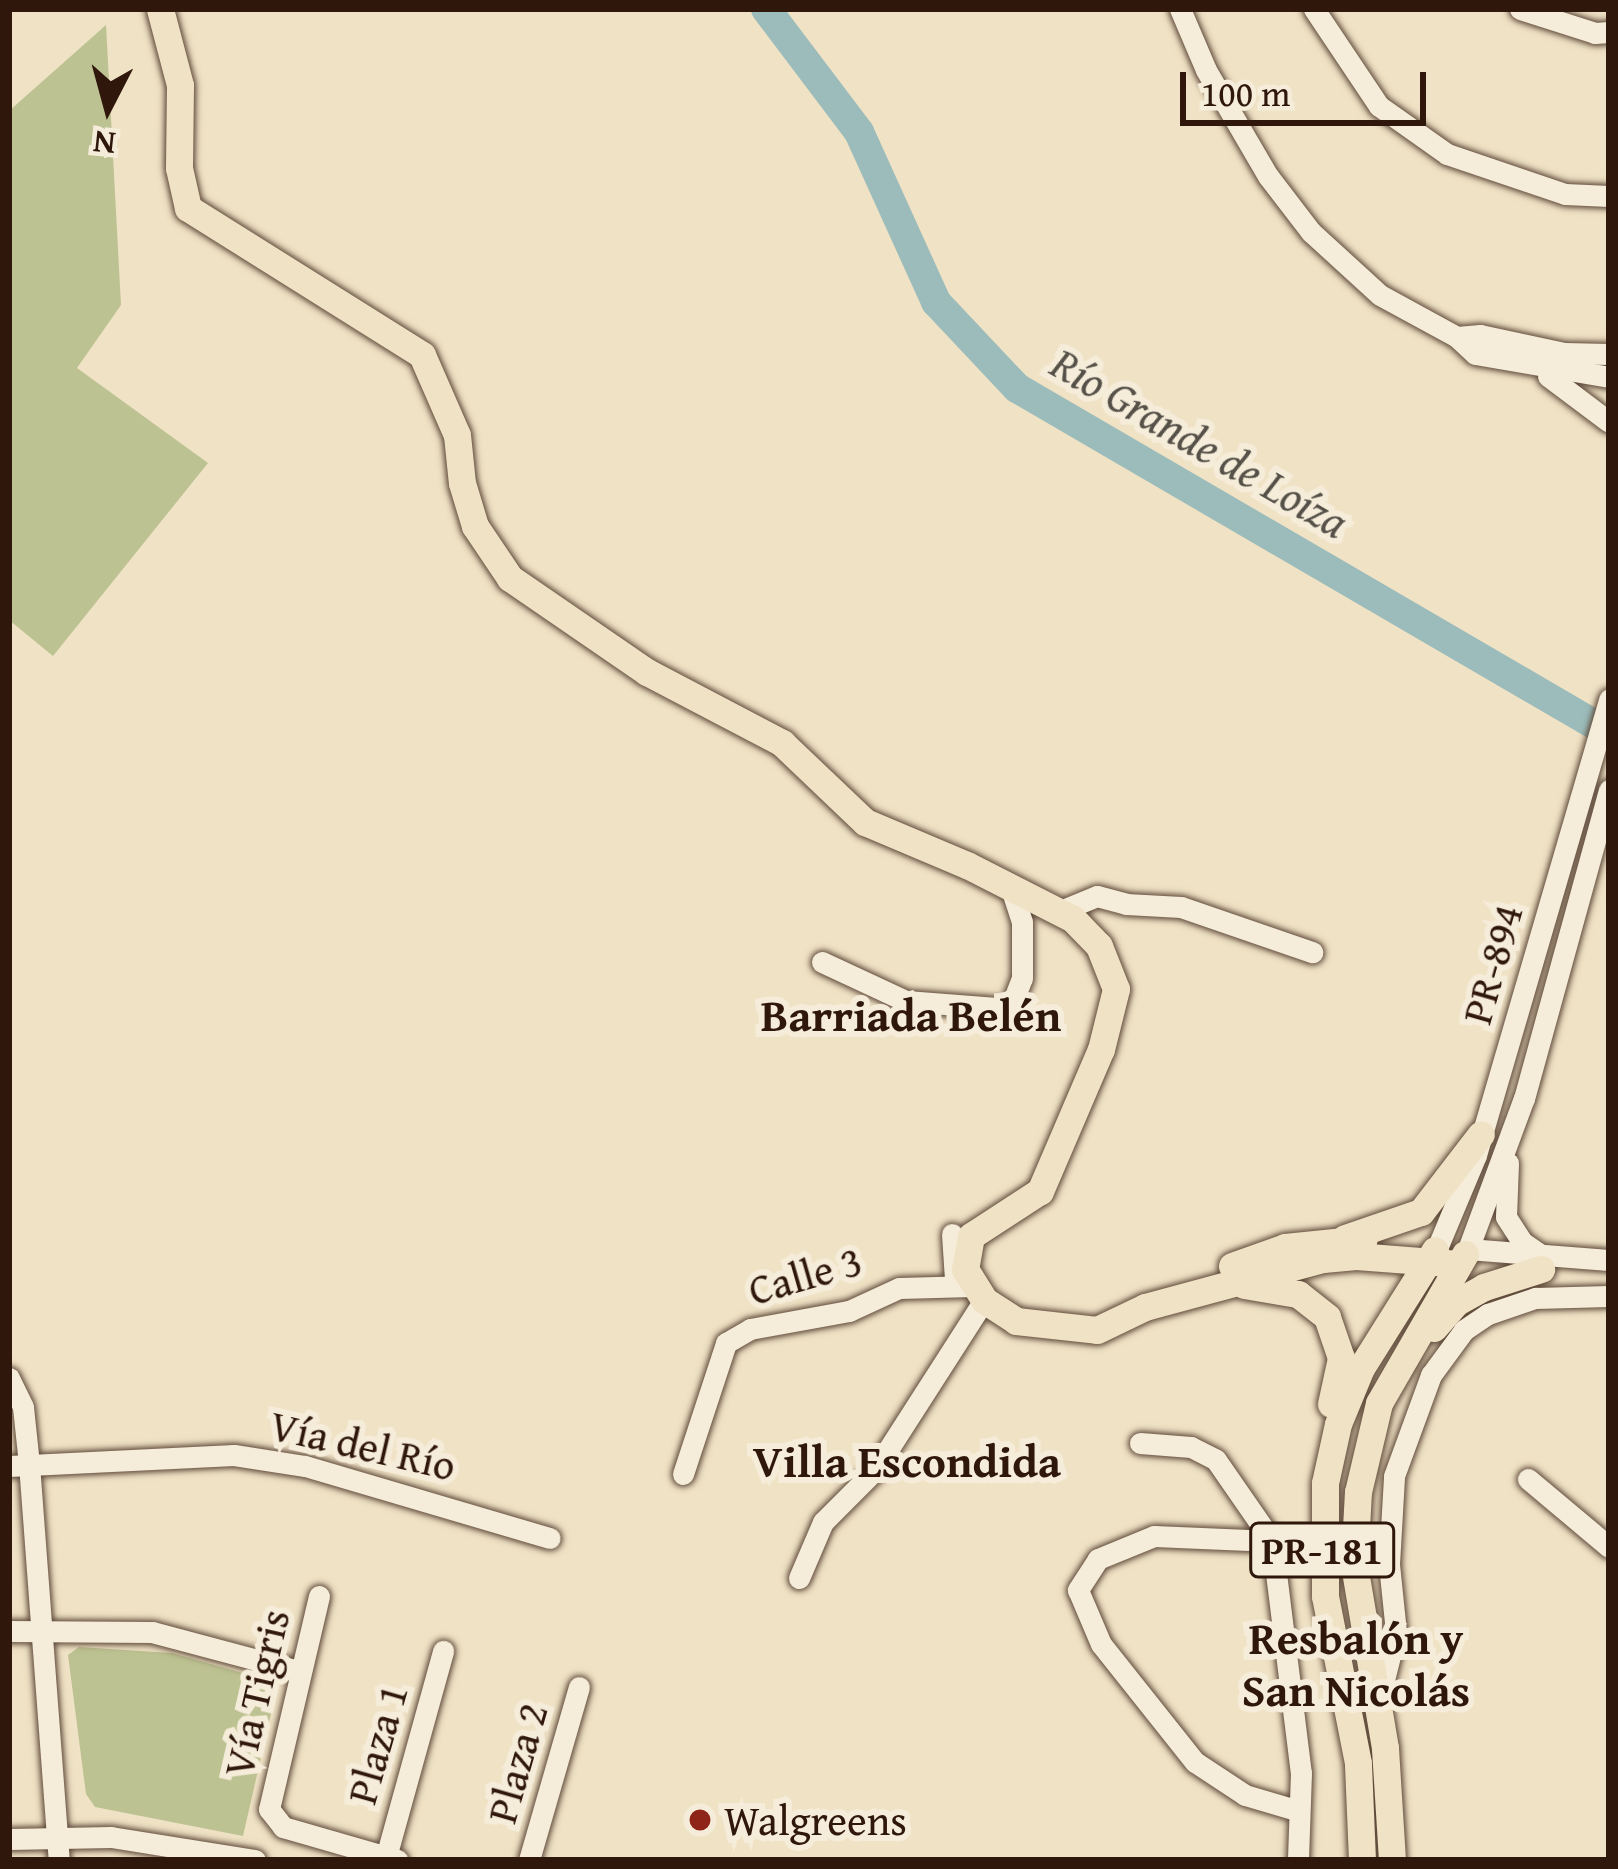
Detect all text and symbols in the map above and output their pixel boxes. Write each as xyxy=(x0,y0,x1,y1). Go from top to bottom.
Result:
north arrow xyxy=(48,48,168,168)
scale bar xyxy=(1186,48,1432,122)
text: 100 m xyxy=(1201,66,1290,119)
text: N xyxy=(91,119,118,169)
water label: Río Grande de Loíza xyxy=(1042,335,1358,549)
street label: PR-894 xyxy=(1451,898,1533,1030)
district label: Barriada Belén xyxy=(761,988,1061,1042)
street label: Calle 3 xyxy=(743,1235,867,1315)
street label: Vía del Río xyxy=(265,1399,461,1491)
district label: Villa Escondida xyxy=(753,1434,1061,1488)
road number: PR-181 xyxy=(1247,1517,1397,1583)
street label: Vía Tigris xyxy=(212,1604,300,1782)
district label: Resbalón y San Nicolás xyxy=(1242,1611,1470,1717)
street label: Plaza 1 xyxy=(336,1678,418,1810)
street label: Plaza 2 xyxy=(476,1697,558,1829)
place label: Walgreens xyxy=(724,1795,907,1845)
marker: Walgreens xyxy=(687,1807,713,1833)

